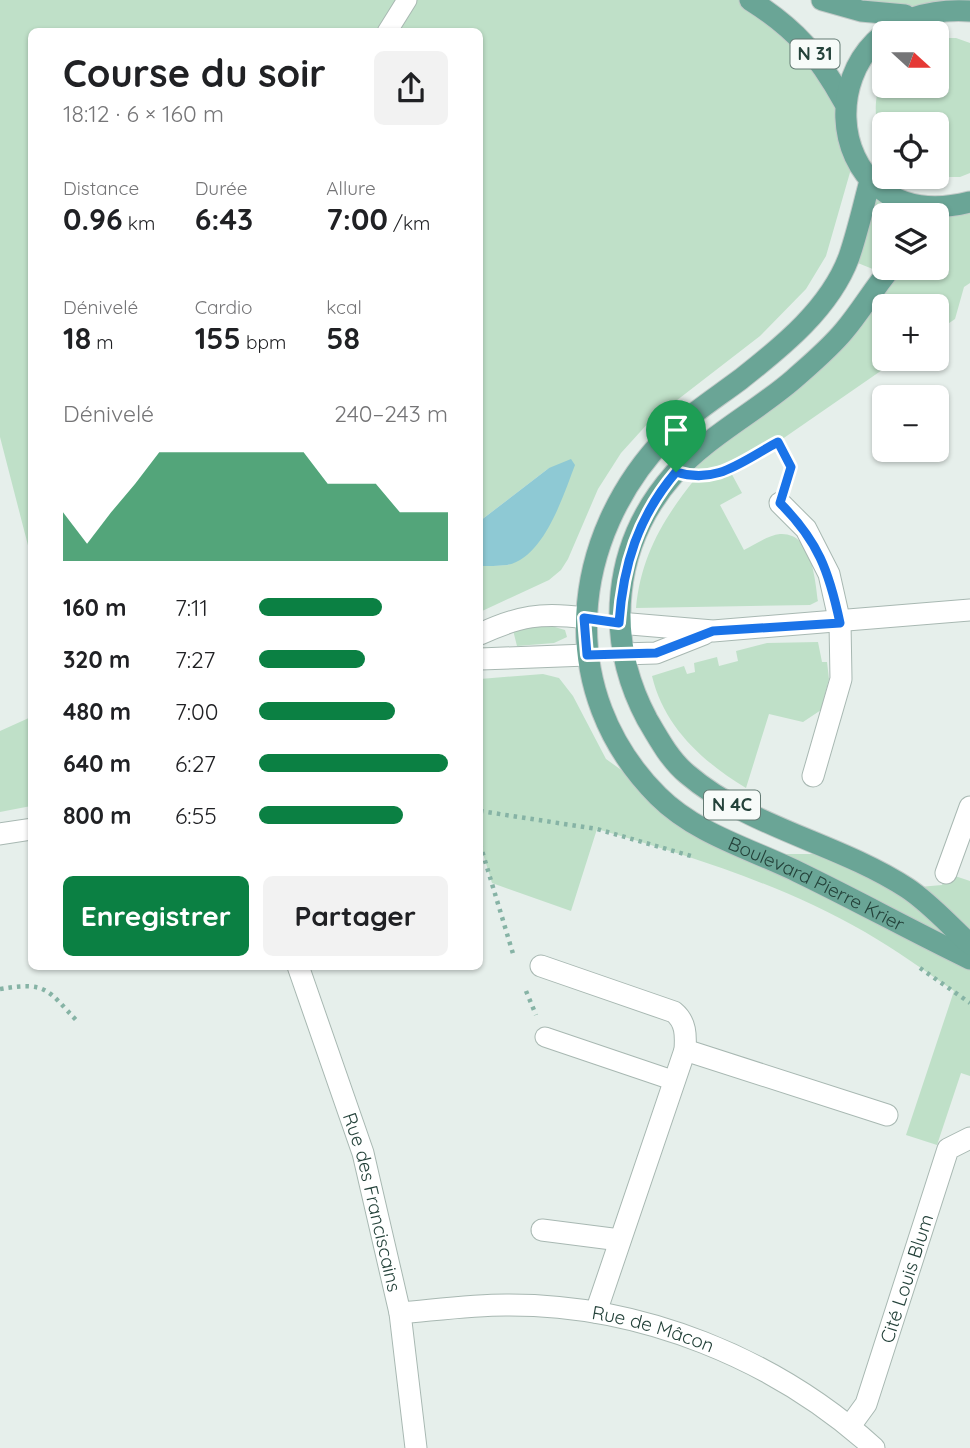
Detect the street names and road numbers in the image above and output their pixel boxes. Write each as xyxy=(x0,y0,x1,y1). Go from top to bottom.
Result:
road number: N 31 xyxy=(790,40,840,68)
road number: N 4C xyxy=(704,790,760,820)
street label: Boulevard Pierre Krier xyxy=(724,831,909,936)
street label: Rue des Franciscains xyxy=(338,1109,407,1294)
street label: Cité Louis Blum xyxy=(874,1211,938,1346)
street label: Rue de Mâcon xyxy=(590,1300,718,1358)

